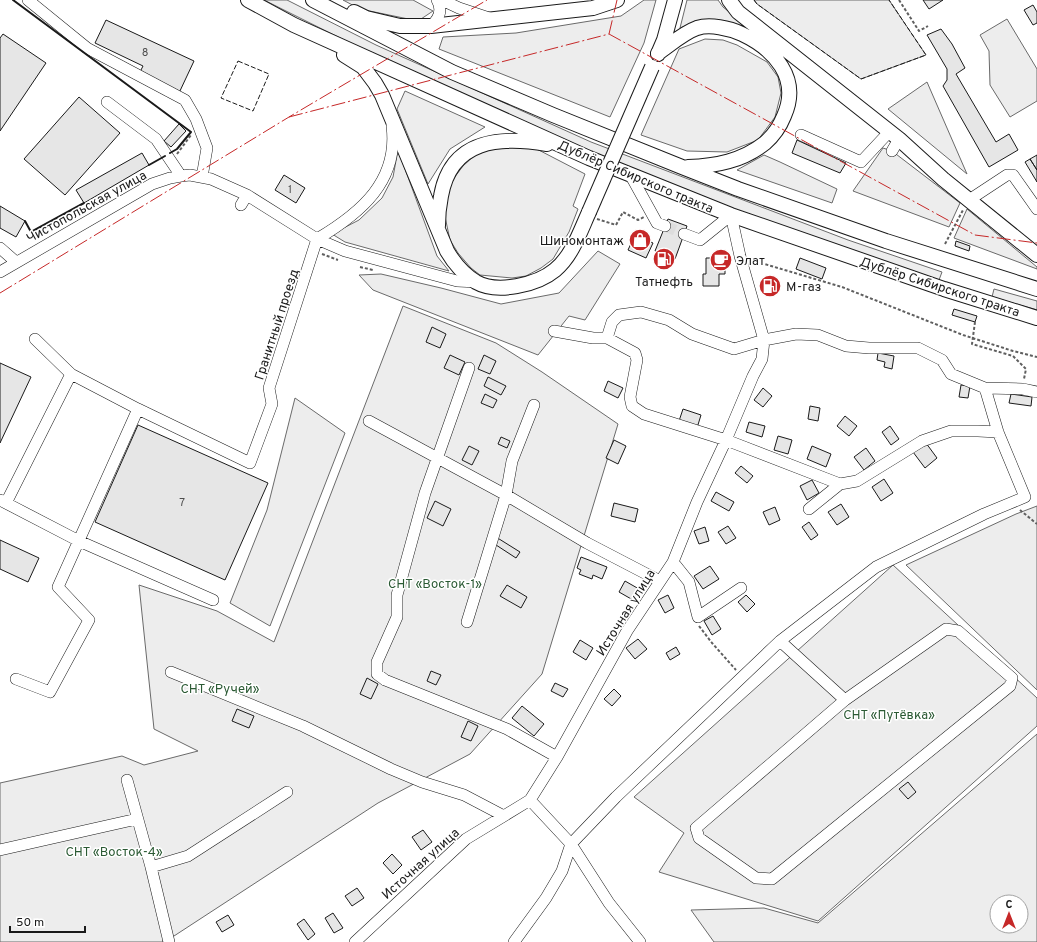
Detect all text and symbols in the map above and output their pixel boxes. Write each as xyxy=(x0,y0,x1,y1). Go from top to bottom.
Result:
house number: 8 xyxy=(142,46,148,60)
street label: Дублёр Сибирского тракта xyxy=(555,138,715,218)
street label: Чистопольская улица xyxy=(24,168,150,247)
house number: 1 xyxy=(288,183,292,197)
shop icon: Шиномонтаж xyxy=(627,227,653,253)
place label: Шиномонтаж xyxy=(540,234,624,250)
fuel station icon: Татнефть xyxy=(651,246,677,272)
cafe icon: Элат xyxy=(708,247,734,273)
place label: Элат xyxy=(736,254,765,270)
street label: Дублёр Сибирского тракта xyxy=(857,254,1021,321)
street label: Гранитный проезд xyxy=(252,267,304,382)
fuel station icon: М-газ xyxy=(757,273,783,299)
place label: Татнефть xyxy=(635,275,693,291)
place label: М-газ xyxy=(786,280,822,296)
house number: 7 xyxy=(179,496,185,510)
street label: Источная улица xyxy=(594,567,660,659)
park label: СНТ «Восток-1» xyxy=(388,577,482,593)
park label: СНТ «Ручей» xyxy=(180,682,260,698)
park label: СНТ «Путёвка» xyxy=(843,708,935,724)
street label: Источная улица xyxy=(379,825,464,904)
park label: СНТ «Восток-4» xyxy=(65,845,163,861)
north arrow xyxy=(989,894,1029,934)
text: С xyxy=(1005,898,1013,912)
scale bar xyxy=(10,908,85,934)
text: 50 m xyxy=(16,915,44,931)

